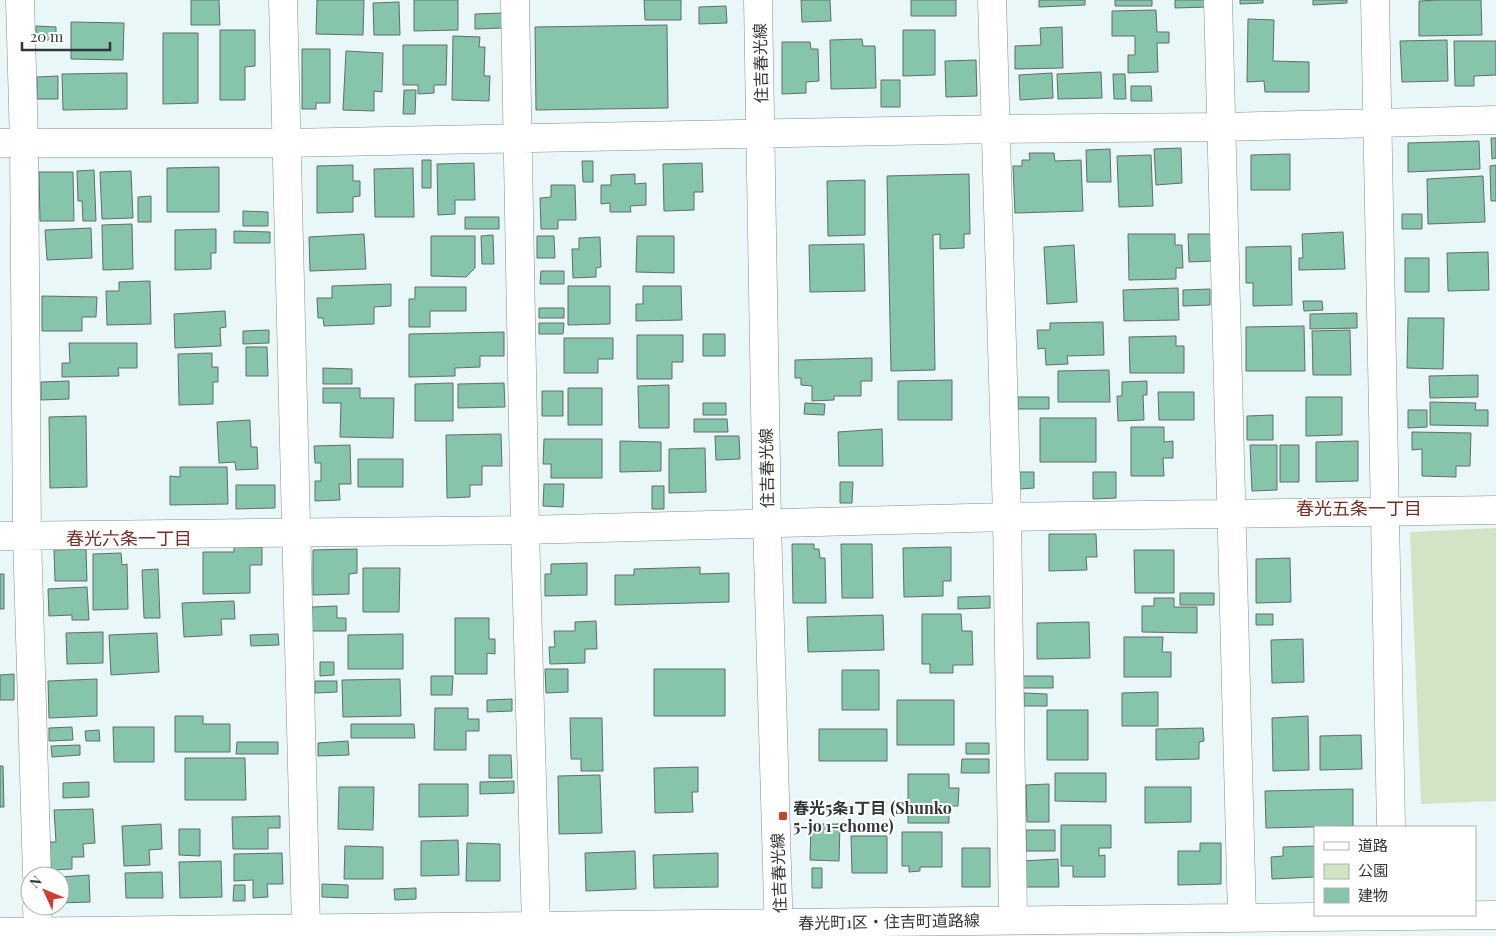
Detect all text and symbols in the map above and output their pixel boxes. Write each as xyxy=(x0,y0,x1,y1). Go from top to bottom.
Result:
scale bar xyxy=(22,20,110,52)
street label: 住吉春光線 xyxy=(749,23,771,103)
text: 20 m xyxy=(30,26,64,46)
street label: 住吉春光線 xyxy=(755,428,777,508)
district label: 春光五条一丁目 xyxy=(1296,496,1422,520)
district label: 春光六条一丁目 xyxy=(66,526,192,550)
place label: 春光5条1丁目 (Shunko 5-jo 1-chome) xyxy=(793,797,952,836)
marker: 春光5条1丁目 (Shunko 5-jo 1-chome) xyxy=(777,810,789,822)
legend xyxy=(1314,826,1476,916)
street label: 住吉春光線 xyxy=(766,833,790,913)
text: 道路 xyxy=(1358,835,1388,855)
text: 公園 xyxy=(1358,860,1388,880)
north arrow xyxy=(20,866,70,916)
text: N xyxy=(25,871,46,892)
text: 建物 xyxy=(1358,885,1388,905)
street label: 春光町1区・住吉町道路線 xyxy=(798,909,980,933)

